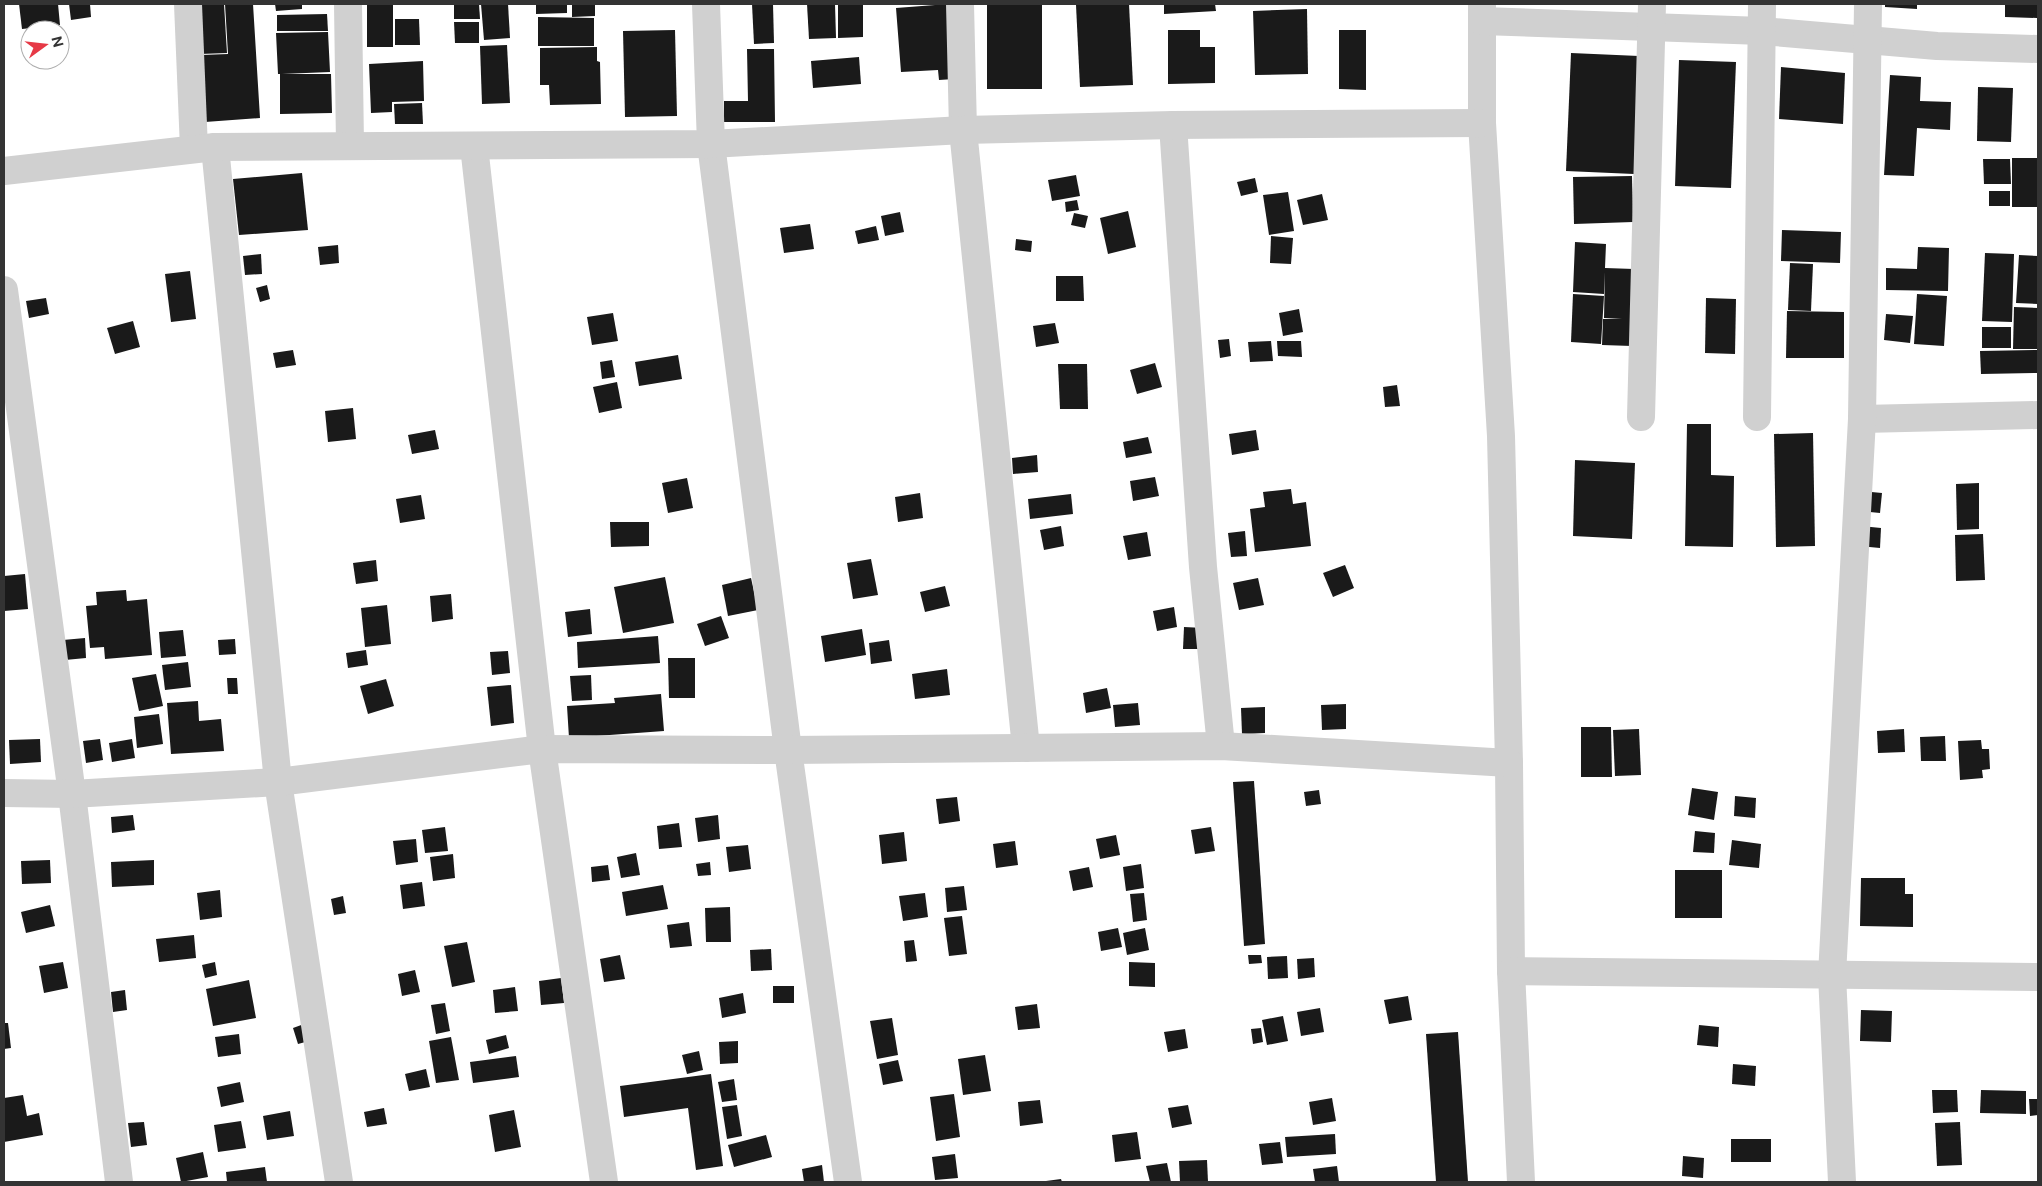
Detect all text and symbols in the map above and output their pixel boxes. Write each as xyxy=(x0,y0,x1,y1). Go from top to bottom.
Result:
north arrow xyxy=(20,20,70,70)
text: N xyxy=(48,34,67,49)

